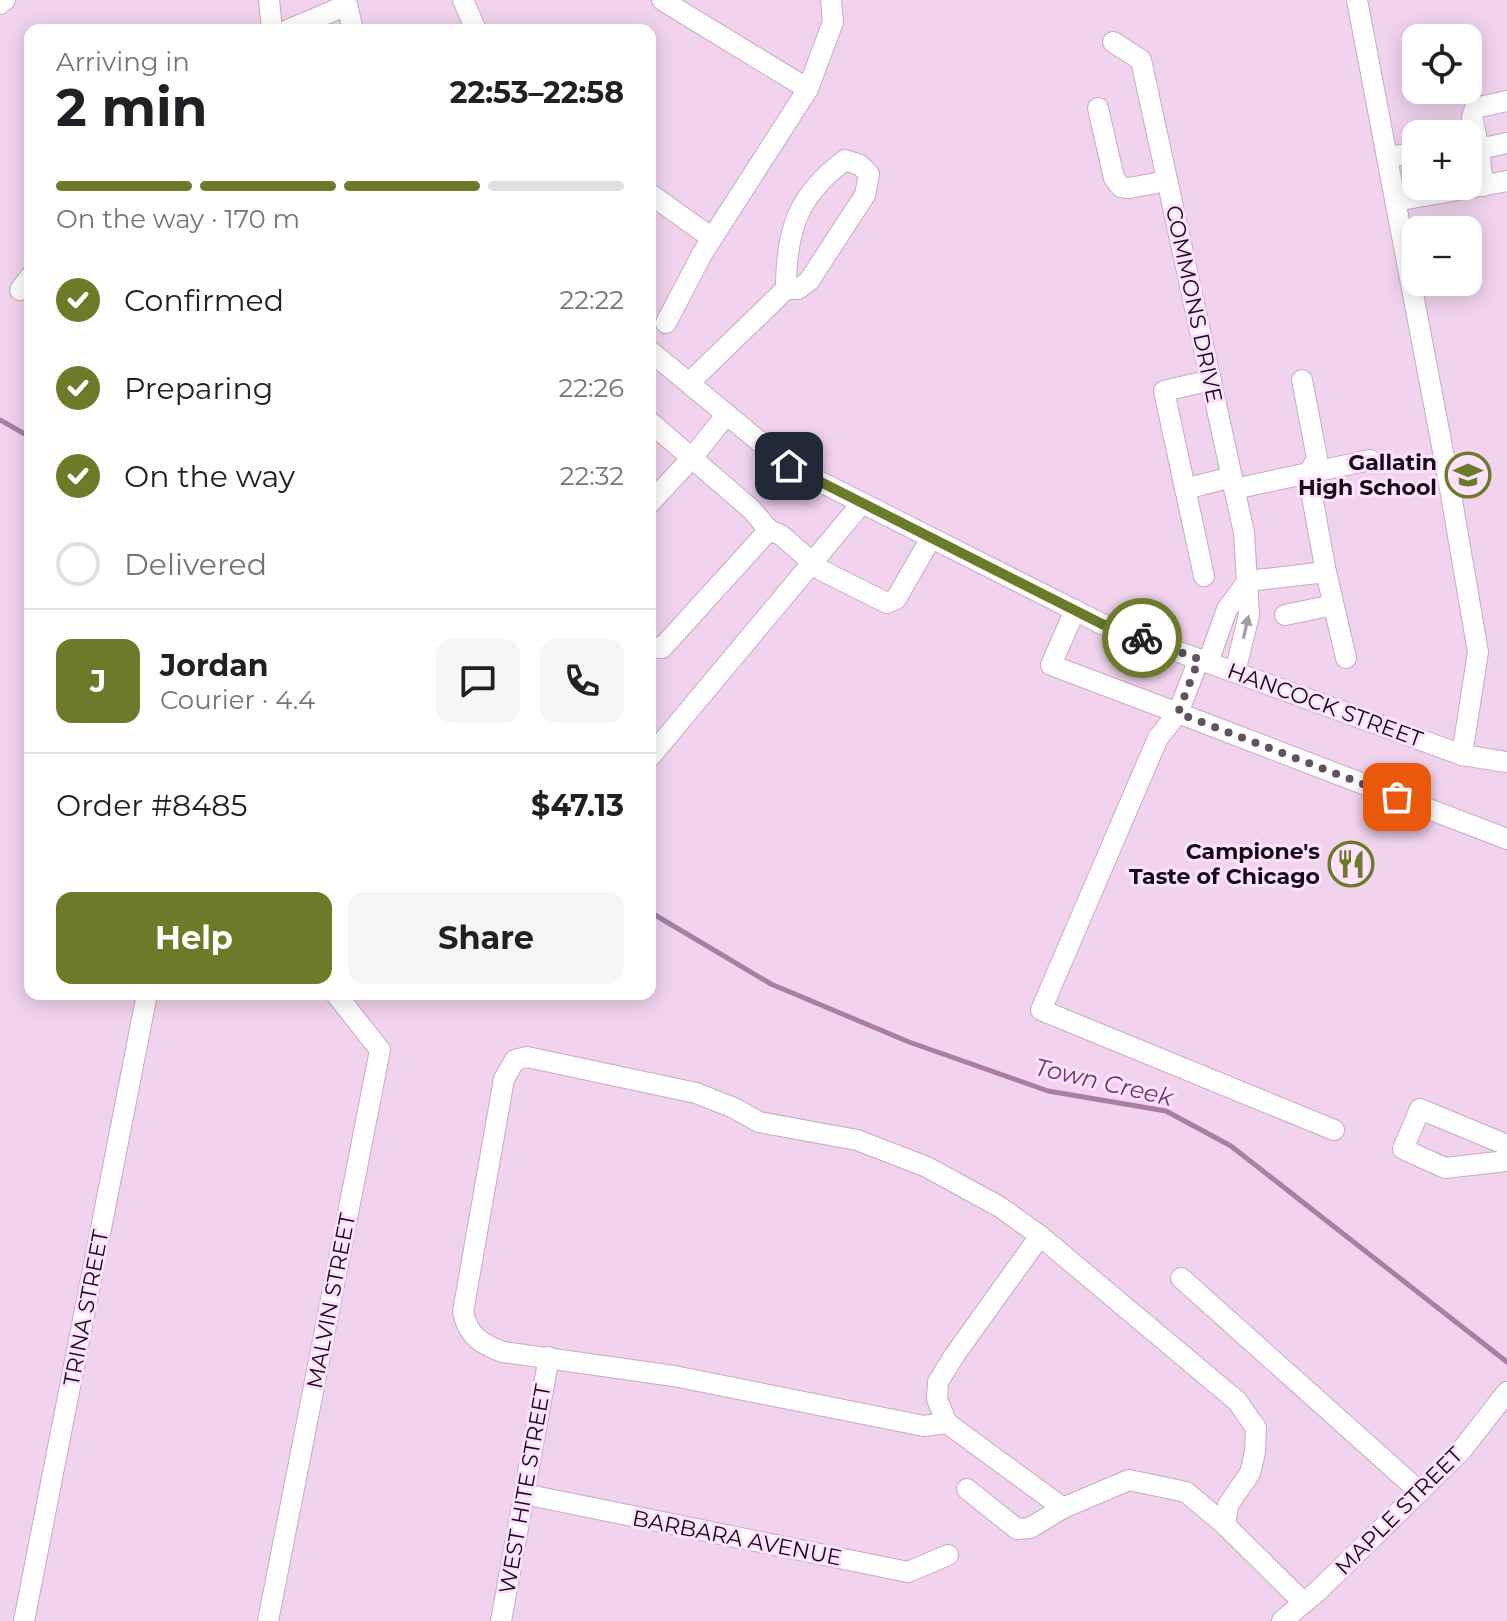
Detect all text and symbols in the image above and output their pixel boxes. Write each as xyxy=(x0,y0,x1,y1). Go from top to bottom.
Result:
map controls xyxy=(1402,24,1482,296)
button: locate xyxy=(1402,24,1482,104)
text: Arriving in xyxy=(56,46,190,78)
text: 22:53–22:58 xyxy=(450,74,624,111)
text: 2 min xyxy=(56,76,208,139)
button: + xyxy=(1402,120,1482,200)
text: On the way · 170 m xyxy=(56,203,300,235)
street label: COMMONS DRIVE xyxy=(1160,203,1228,405)
button: − xyxy=(1402,216,1482,296)
icon: check xyxy=(56,278,100,322)
text: Confirmed xyxy=(124,282,284,319)
text: 22:22 xyxy=(559,284,624,316)
icon: check xyxy=(56,366,100,410)
text: Preparing xyxy=(124,370,273,407)
text: 22:26 xyxy=(558,372,624,404)
pin xyxy=(755,432,823,500)
icon: home xyxy=(767,444,811,488)
place label: Gallatin High School xyxy=(1298,449,1437,501)
school or university icon: Gallatin High School xyxy=(1444,451,1492,499)
icon: check xyxy=(56,454,100,498)
text: On the way xyxy=(124,458,295,495)
text: 22:32 xyxy=(560,460,624,492)
text: Delivered xyxy=(124,546,267,583)
courier xyxy=(1102,598,1182,678)
one-way arrow xyxy=(1240,614,1253,639)
icon: bike xyxy=(1120,616,1164,660)
button: chat xyxy=(436,639,520,723)
button: phone xyxy=(540,639,624,723)
text: Jordan xyxy=(160,647,269,684)
street label: HANCOCK STREET xyxy=(1224,657,1427,753)
text: J xyxy=(90,663,106,700)
text: Courier · 4.4 xyxy=(160,684,315,716)
pin xyxy=(1363,763,1431,831)
icon: bag xyxy=(1375,775,1419,819)
text: Order #8485 xyxy=(56,787,247,824)
text: $47.13 xyxy=(531,787,624,824)
place label: Campione's Taste of Chicago xyxy=(1129,838,1320,890)
restaurant icon: Campione's Taste of Chicago xyxy=(1327,840,1375,888)
button: Help xyxy=(56,892,332,984)
button: Share xyxy=(348,892,624,984)
water label: Town Creek xyxy=(1032,1052,1177,1112)
street label: MALVIN STREET xyxy=(301,1211,361,1391)
street label: TRINA STREET xyxy=(58,1227,114,1388)
street label: WEST HITE STREET xyxy=(493,1382,557,1596)
street label: MAPLE STREET xyxy=(1329,1441,1469,1581)
street label: BARBARA AVENUE xyxy=(630,1504,844,1572)

